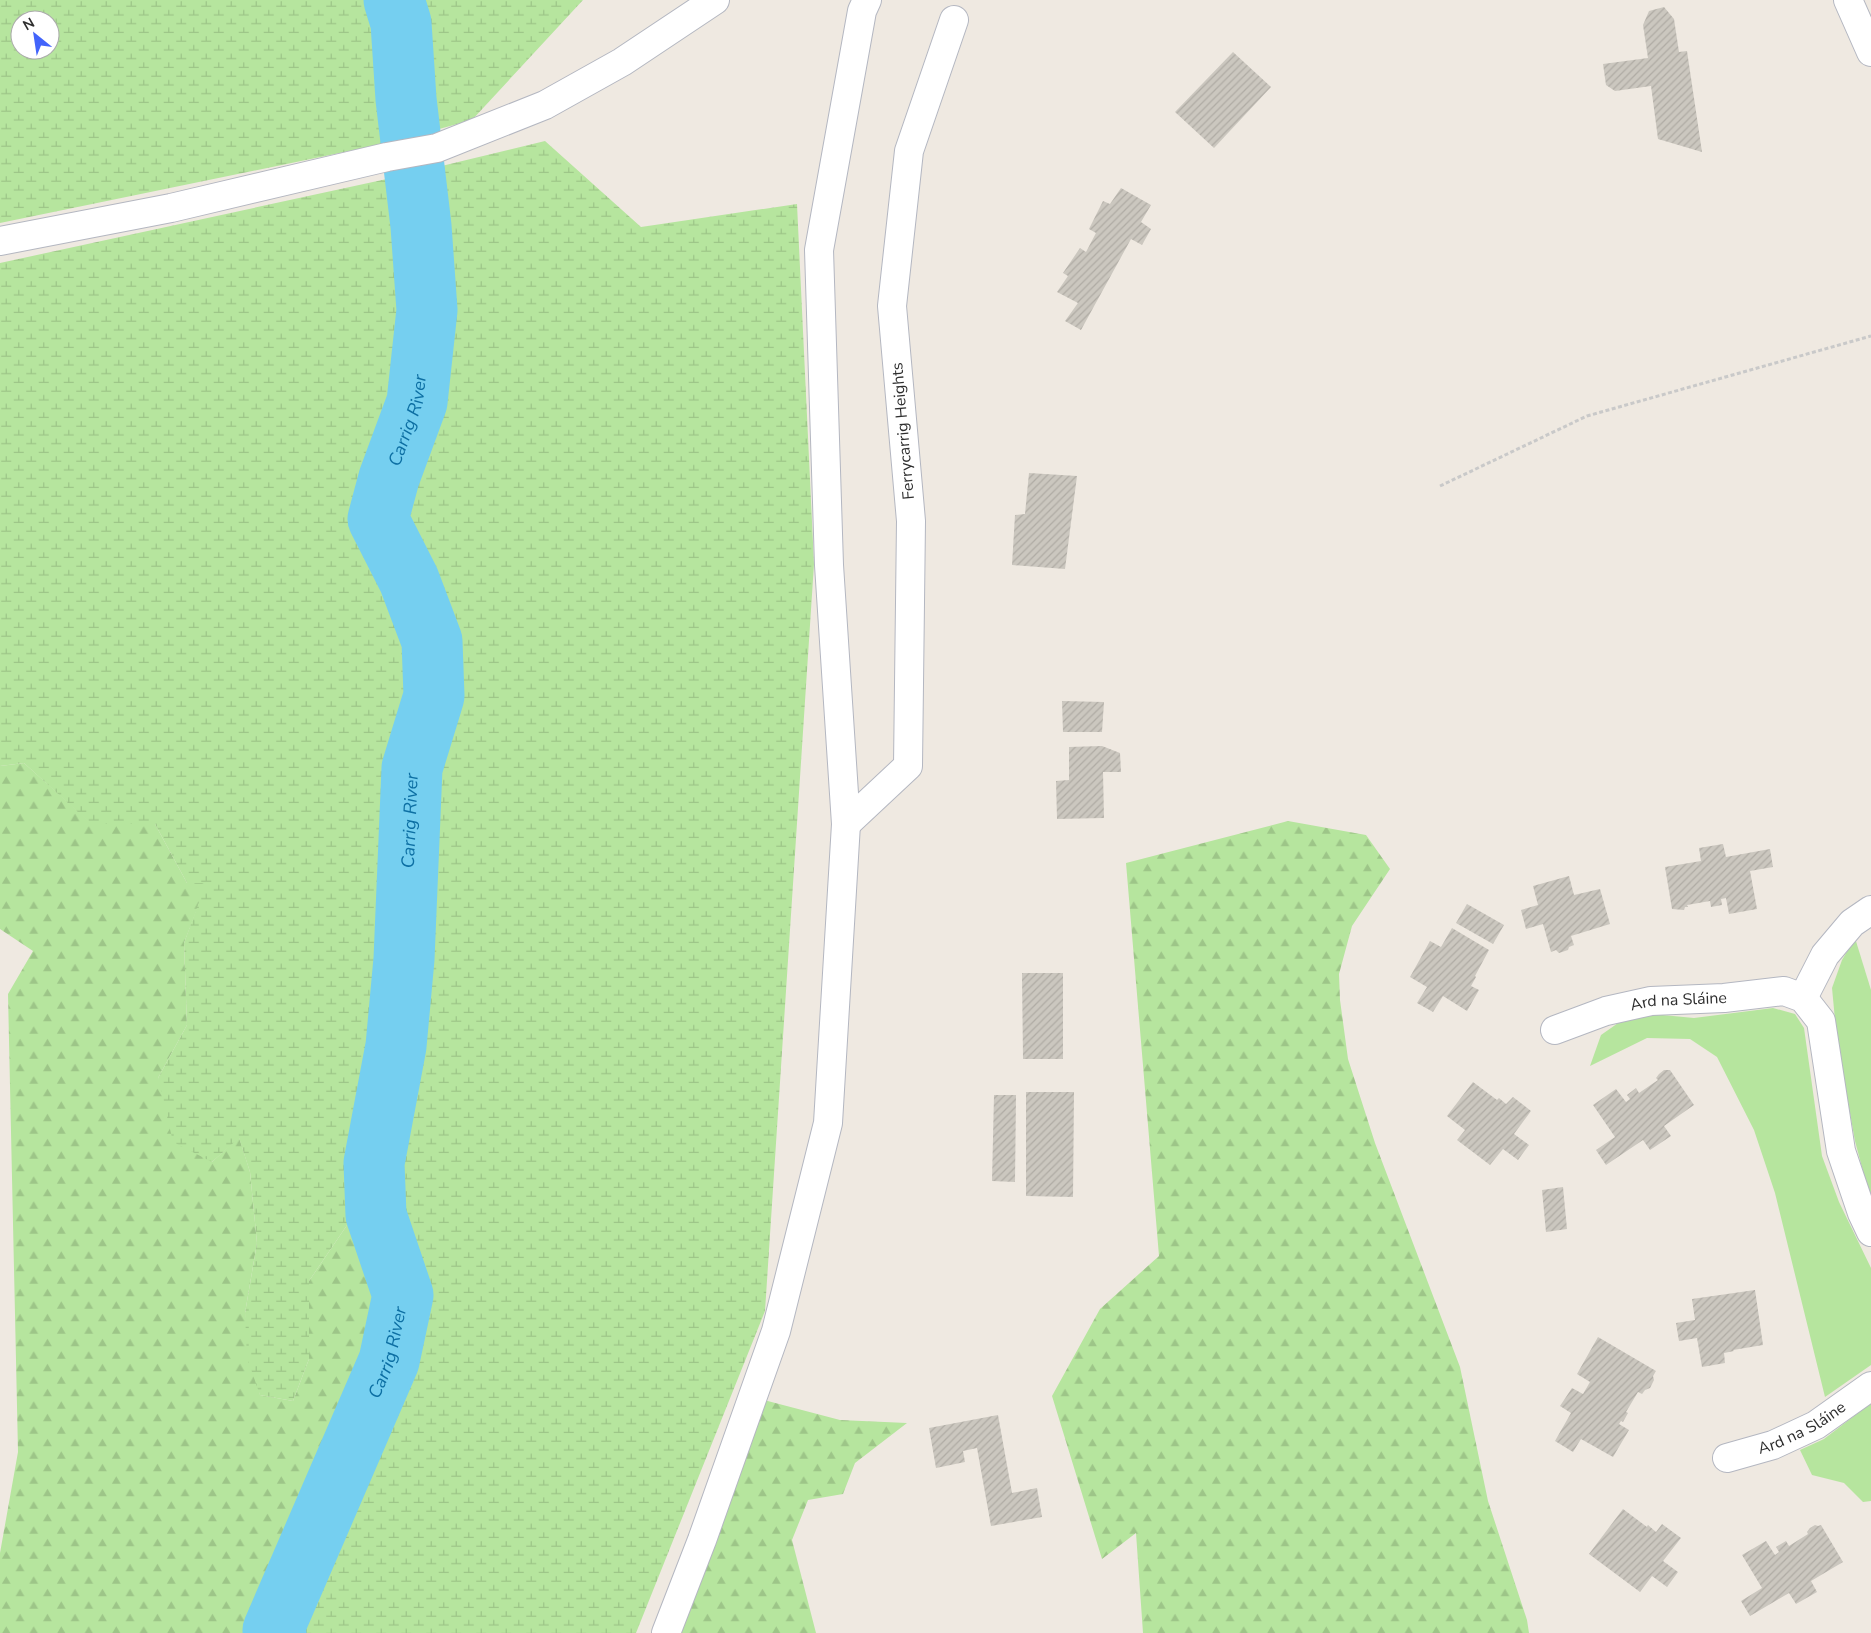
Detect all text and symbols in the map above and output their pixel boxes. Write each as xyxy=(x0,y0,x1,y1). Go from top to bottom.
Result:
north arrow xyxy=(10,10,60,60)
text: N xyxy=(19,13,38,35)
street label: Ferrycarrig Heights xyxy=(886,361,920,501)
water label: Carrig River xyxy=(382,373,432,470)
water label: Carrig River xyxy=(396,772,424,869)
street label: Ard na Sláine xyxy=(1628,987,1727,1016)
water label: Carrig River xyxy=(362,1304,412,1402)
street label: Ard na Sláine xyxy=(1755,1396,1850,1460)

